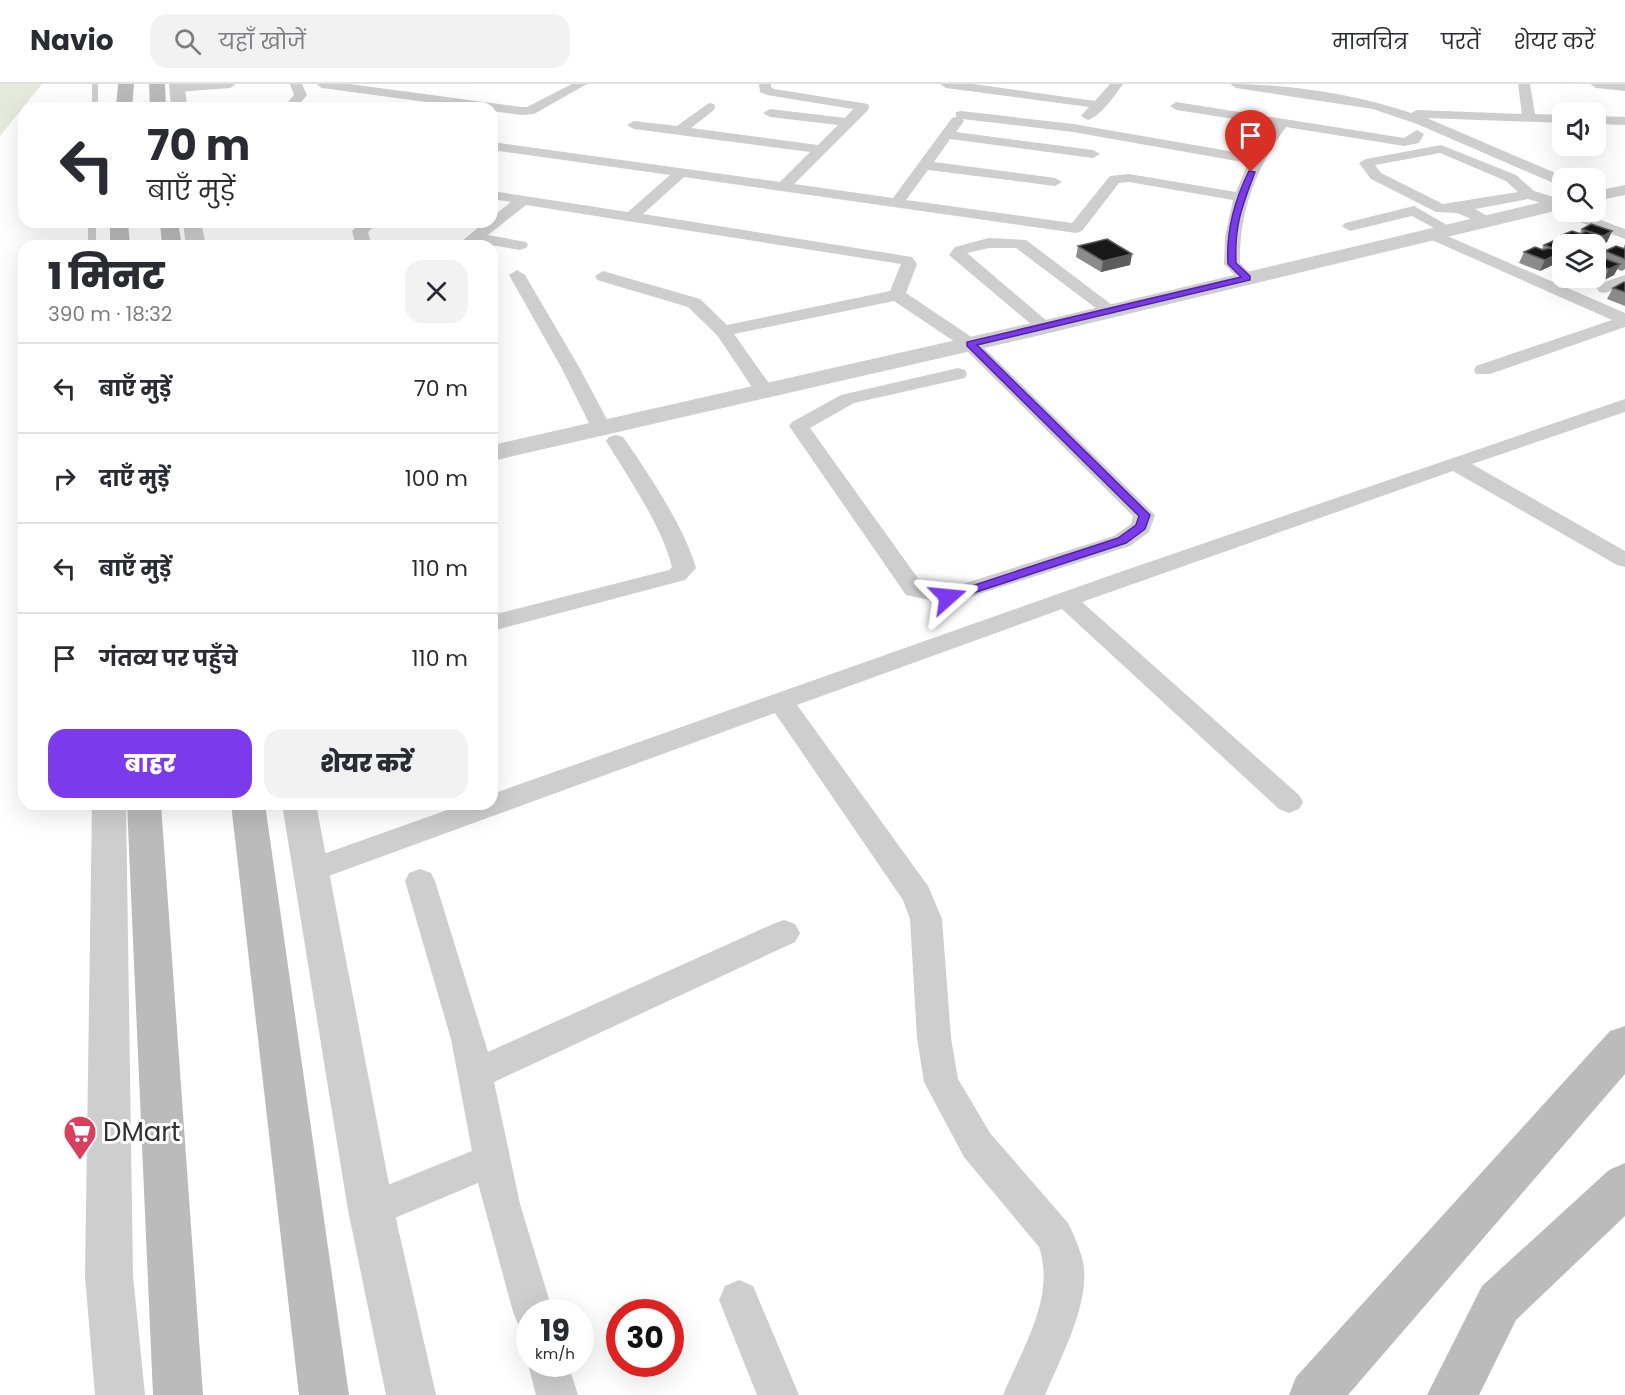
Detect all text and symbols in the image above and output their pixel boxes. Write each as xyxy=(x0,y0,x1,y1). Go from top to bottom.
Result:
search box xyxy=(150,14,570,68)
text: Navio xyxy=(30,21,114,60)
icon: search xyxy=(171,25,204,58)
text: यहाँ खोजें xyxy=(219,26,306,57)
text: मानचित्र xyxy=(1332,27,1408,56)
text: परतें xyxy=(1441,27,1480,56)
text: शेयर करें xyxy=(1513,27,1595,56)
map controls xyxy=(1552,102,1606,288)
button: sound xyxy=(1552,102,1606,156)
pin xyxy=(1225,110,1276,172)
text: 70 m xyxy=(147,116,250,175)
icon: arrive xyxy=(1234,119,1267,152)
icon: left xyxy=(48,126,126,204)
button: search xyxy=(1552,168,1606,222)
text: बाएँ मुड़ें xyxy=(147,172,235,209)
button: layers xyxy=(1552,234,1606,288)
text: 1 मिनट xyxy=(48,251,165,302)
button: close xyxy=(405,260,468,323)
text: 390 m · 18:32 xyxy=(48,300,172,328)
icon: left xyxy=(48,372,81,405)
text: बाएँ मुड़ें xyxy=(99,373,171,404)
text: 70 m xyxy=(414,373,468,404)
icon: right xyxy=(48,462,81,495)
text: दाएँ मुड़ें xyxy=(99,463,170,494)
text: 100 m xyxy=(405,463,468,494)
icon: left xyxy=(48,552,81,585)
text: बाएँ मुड़ें xyxy=(99,553,171,584)
text: 110 m xyxy=(412,553,468,584)
position arrow xyxy=(916,565,980,629)
icon: arrive xyxy=(48,642,81,675)
text: गंतव्य पर पहुँचे xyxy=(99,643,238,674)
text: 110 m xyxy=(412,643,468,674)
button: बाहर xyxy=(48,729,252,798)
button: शेयर करें xyxy=(264,729,468,798)
supermarket icon: DMart xyxy=(62,1114,98,1161)
place label: DMart xyxy=(103,1114,181,1150)
speed limit sign: 30 xyxy=(606,1299,684,1377)
text: 19 xyxy=(540,1309,570,1352)
text: km/h xyxy=(535,1343,575,1364)

